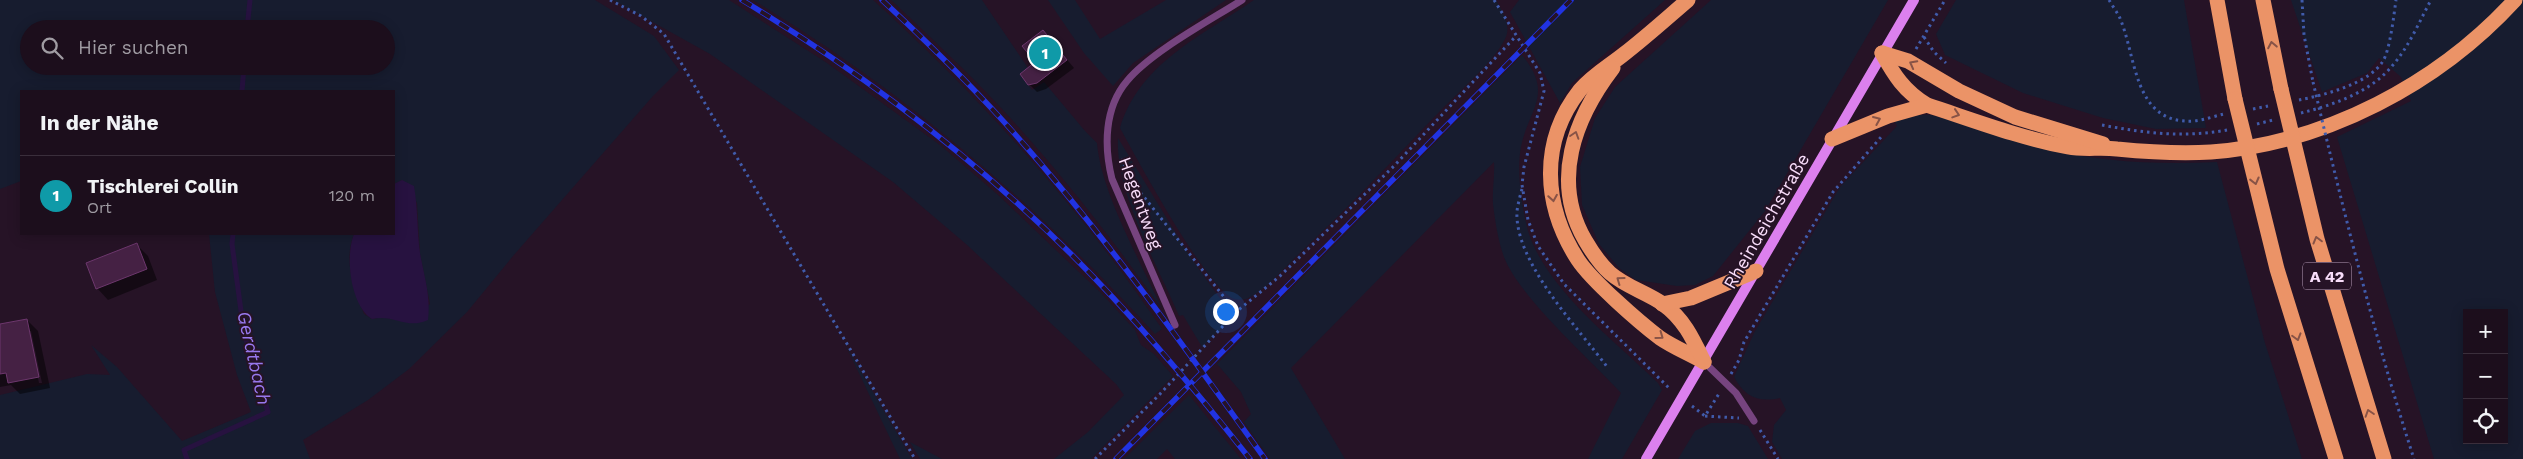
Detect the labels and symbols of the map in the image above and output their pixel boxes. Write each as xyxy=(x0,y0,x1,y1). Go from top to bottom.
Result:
pin: 1 xyxy=(1029,34,1061,72)
one-way arrow xyxy=(2267,40,2278,49)
one-way arrow xyxy=(1910,60,1919,70)
one-way arrow xyxy=(1952,108,1960,118)
one-way arrow xyxy=(1872,116,1881,127)
one-way arrow xyxy=(1570,132,1580,140)
street label: Rheindeichstraße xyxy=(1719,150,1813,292)
street label: Hegentweg xyxy=(1115,154,1168,252)
one-way arrow xyxy=(2249,176,2260,185)
one-way arrow xyxy=(1547,194,1557,202)
one-way arrow xyxy=(2312,236,2323,245)
road number: A 42 xyxy=(2303,262,2351,290)
one-way arrow xyxy=(1616,277,1626,286)
your location xyxy=(1213,299,1239,325)
water label: Gerdtbach xyxy=(232,309,276,407)
one-way arrow xyxy=(1654,330,1664,339)
one-way arrow xyxy=(2292,333,2302,341)
one-way arrow xyxy=(2365,409,2375,417)

